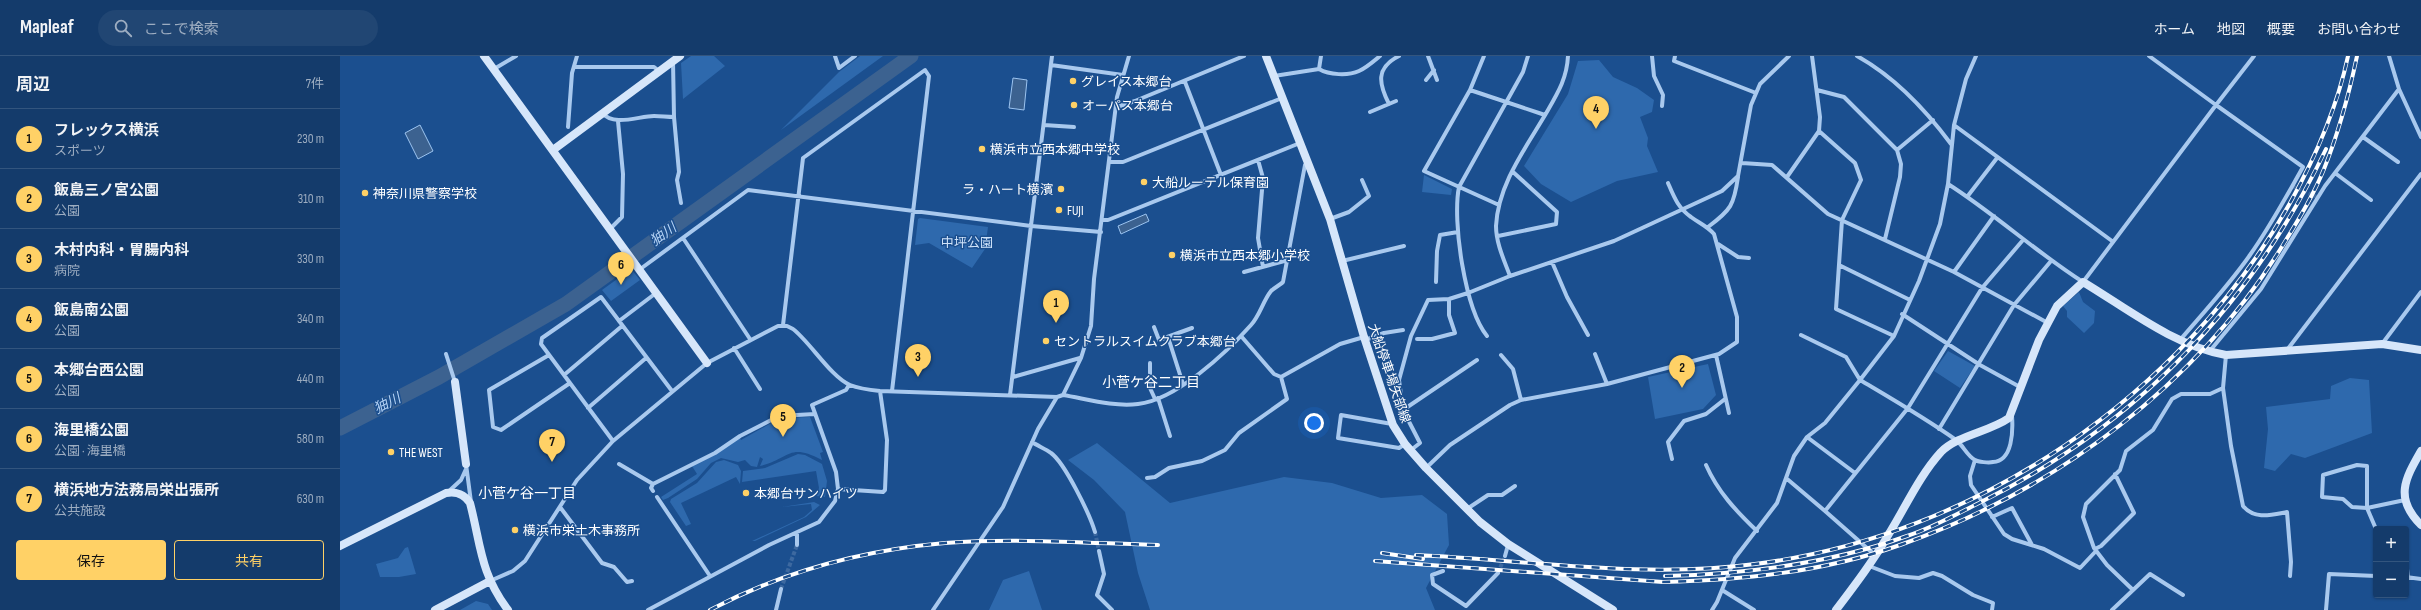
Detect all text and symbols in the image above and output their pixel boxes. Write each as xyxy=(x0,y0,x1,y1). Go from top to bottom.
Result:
search box xyxy=(98,10,378,46)
text: Mapleaf xyxy=(20,16,74,39)
icon: search xyxy=(112,17,134,39)
text: ここで検索 xyxy=(144,20,219,39)
text: ホーム xyxy=(2153,21,2195,38)
text: 地図 xyxy=(2217,21,2245,38)
text: 概要 xyxy=(2267,21,2295,38)
text: お問い合わせ xyxy=(2317,21,2401,38)
place label: グレイス本郷台 xyxy=(1081,74,1172,90)
text: 周辺 xyxy=(16,75,50,95)
text: 7件 xyxy=(306,76,324,92)
marker: グレイス本郷台 xyxy=(1068,76,1078,86)
pin: 4 xyxy=(1583,96,1609,129)
place label: オーパス本郷台 xyxy=(1082,98,1173,114)
marker: オーパス本郷台 xyxy=(1069,100,1079,110)
text: フレックス横浜 xyxy=(54,121,159,140)
text: 1 xyxy=(26,131,32,147)
text: 230 m xyxy=(297,131,324,147)
place label: 横浜市立西本郷中学校 xyxy=(990,142,1120,158)
text: スポーツ xyxy=(54,143,106,159)
marker: 横浜市立西本郷中学校 xyxy=(977,144,987,154)
place label: 大船ルーテル保育園 xyxy=(1152,175,1269,191)
marker: 大船ルーテル保育園 xyxy=(1139,177,1149,187)
text: 飯島三ノ宮公園 xyxy=(54,181,159,200)
place label: ラ・ハート横濱 xyxy=(962,182,1053,198)
marker: ラ・ハート横濱 xyxy=(1056,184,1066,194)
place label: 神奈川県警察学校 xyxy=(373,186,477,202)
marker: 神奈川県警察学校 xyxy=(360,188,370,198)
text: 2 xyxy=(26,191,32,207)
text: 310 m xyxy=(298,191,324,207)
text: 公園 xyxy=(54,203,80,219)
place label: FUJI xyxy=(1067,203,1084,219)
marker: FUJI xyxy=(1054,205,1064,215)
water label: 㹨川 xyxy=(647,218,681,250)
park label: 中坪公園 xyxy=(941,235,993,251)
text: 木村内科・胃腸内科 xyxy=(54,241,189,260)
place label: 横浜市立西本郷小学校 xyxy=(1180,248,1310,264)
marker: 横浜市立西本郷小学校 xyxy=(1167,250,1177,260)
text: 3 xyxy=(26,251,32,267)
text: 330 m xyxy=(297,251,324,267)
pin: 6 xyxy=(608,252,634,285)
text: 病院 xyxy=(54,263,80,279)
pin: 1 xyxy=(1043,290,1069,323)
text: 飯島南公園 xyxy=(54,301,129,320)
text: 4 xyxy=(26,311,32,327)
text: 340 m xyxy=(297,311,324,327)
street label: 大船停車場矢部線 xyxy=(1365,322,1414,425)
text: 公園 xyxy=(54,323,80,339)
place label: セントラルスイムクラブ本郷台 xyxy=(1054,334,1236,350)
marker: セントラルスイムクラブ本郷台 xyxy=(1041,336,1051,346)
pin: 3 xyxy=(905,344,931,377)
pin: 2 xyxy=(1669,355,1695,388)
text: 本郷台西公園 xyxy=(54,361,144,380)
text: 5 xyxy=(26,371,32,387)
text: 440 m xyxy=(297,371,324,387)
district label: 小菅ケ谷二丁目 xyxy=(1102,374,1200,391)
text: 公園 xyxy=(54,383,80,399)
water label: 㹨川 xyxy=(371,389,405,417)
pin: 5 xyxy=(770,404,796,437)
your location xyxy=(1304,413,1324,433)
text: 海里橋公園 xyxy=(54,421,129,440)
pin: 7 xyxy=(539,429,565,462)
text: 6 xyxy=(26,431,32,447)
text: 580 m xyxy=(297,431,324,447)
text: 公園 · 海里橋 xyxy=(54,443,126,459)
place label: THE WEST xyxy=(399,445,443,461)
marker: THE WEST xyxy=(386,447,396,457)
text: 横浜地方法務局栄出張所 xyxy=(54,481,219,500)
district label: 小菅ケ谷一丁目 xyxy=(478,485,576,502)
place label: 本郷台サンハイツ xyxy=(754,486,858,502)
marker: 本郷台サンハイツ xyxy=(741,488,751,498)
text: 7 xyxy=(26,491,32,507)
text: 630 m xyxy=(297,491,324,507)
text: 公共施設 xyxy=(54,503,106,519)
place label: 横浜市栄土木事務所 xyxy=(523,523,640,539)
marker: 横浜市栄土木事務所 xyxy=(510,525,520,535)
map controls xyxy=(2373,526,2409,598)
button: + xyxy=(2373,526,2409,562)
button: 保存 xyxy=(16,540,166,580)
button: 共有 xyxy=(174,540,324,580)
button: − xyxy=(2373,562,2409,598)

